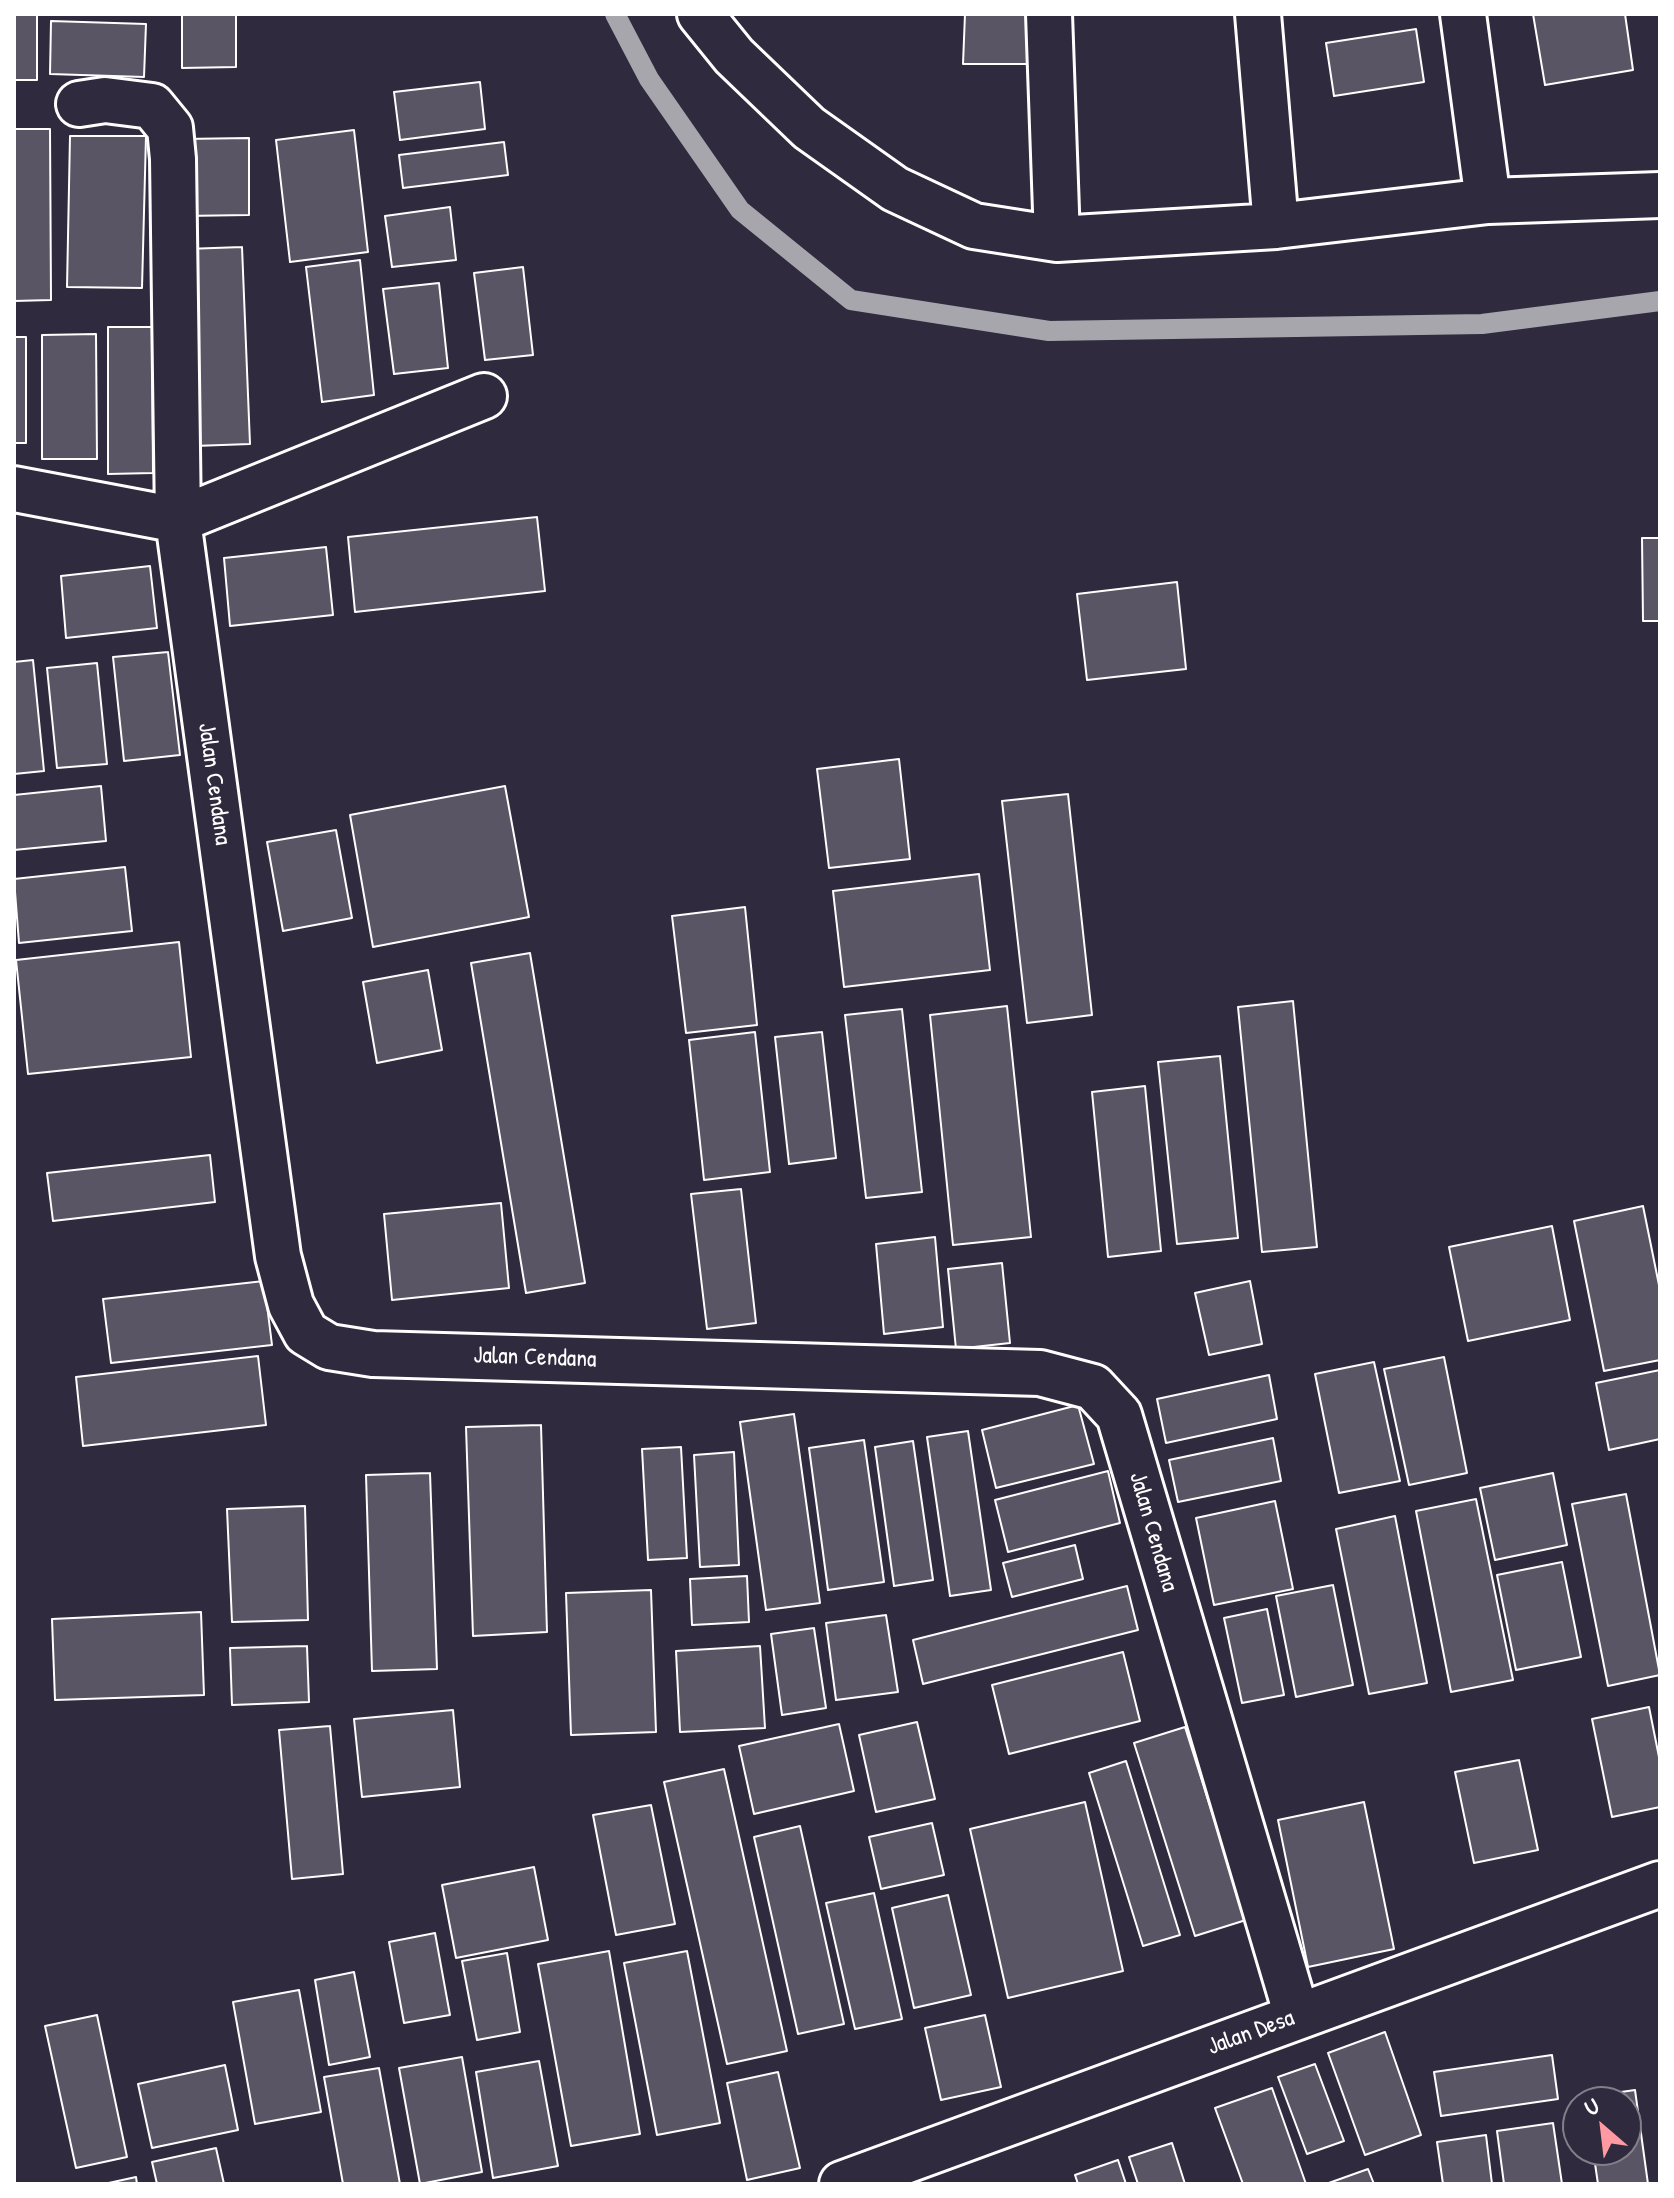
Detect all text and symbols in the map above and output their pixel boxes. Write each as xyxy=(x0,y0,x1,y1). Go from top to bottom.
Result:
street label: Jalan Cendana xyxy=(191,721,237,847)
street label: Jalan Cendana xyxy=(473,1341,597,1375)
street label: Jalan Cendana xyxy=(1122,1469,1184,1595)
street label: Jalan Desa xyxy=(1204,2004,1298,2062)
north arrow xyxy=(1562,2086,1642,2166)
text: U xyxy=(1579,2090,1604,2123)

